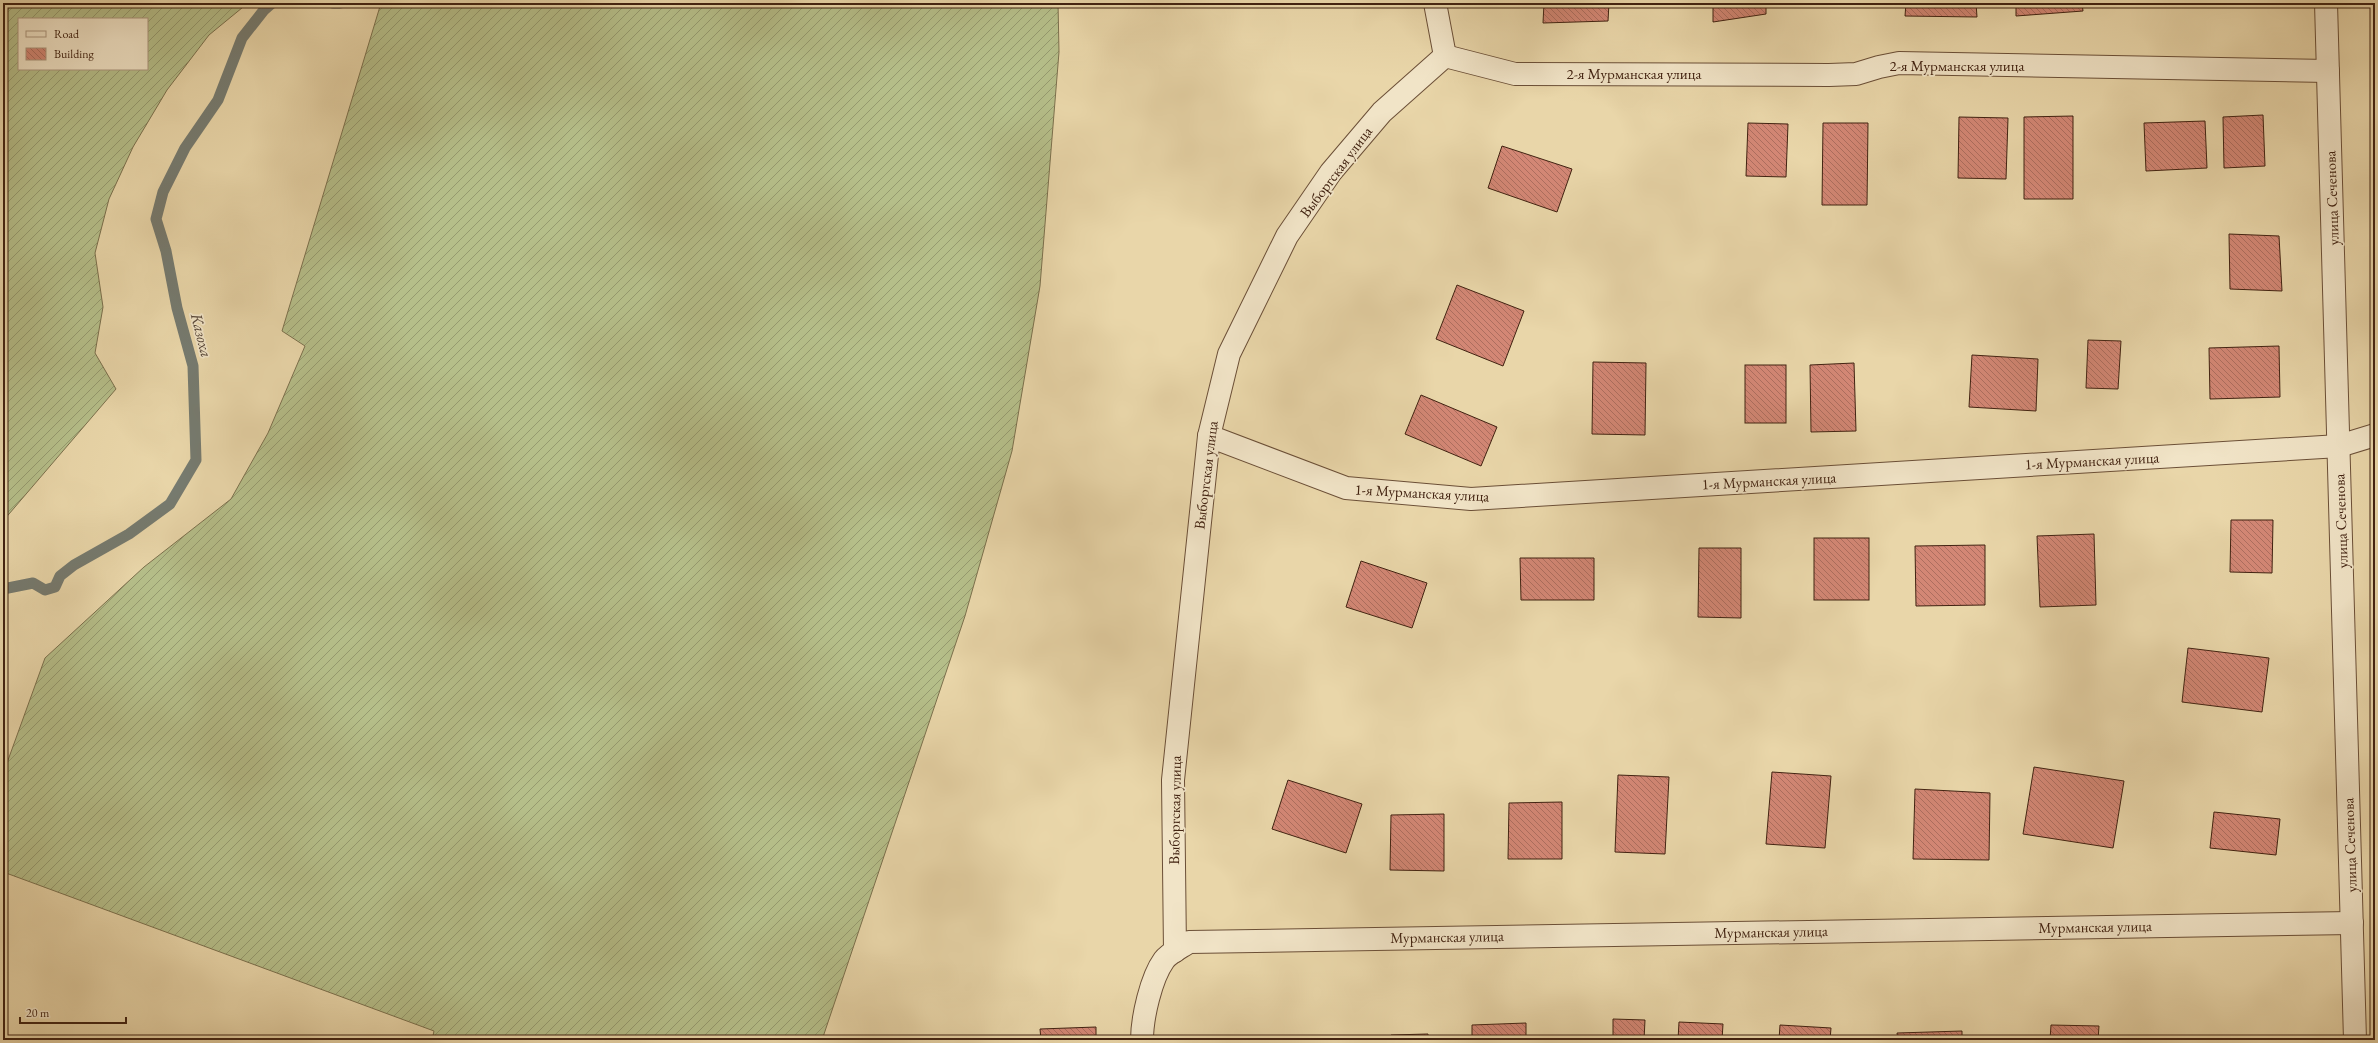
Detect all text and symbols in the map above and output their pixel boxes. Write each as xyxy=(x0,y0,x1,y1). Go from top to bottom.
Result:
legend xyxy=(18,18,148,70)
text: Road xyxy=(54,26,80,42)
text: Building xyxy=(54,46,95,62)
street label: 2-я Мурманская улица xyxy=(1890,56,2024,75)
street label: 2-я Мурманская улица xyxy=(1567,64,1701,83)
street label: Выборгская улица xyxy=(1295,122,1376,221)
street label: улица Сеченова xyxy=(2320,150,2343,246)
water label: Казоха xyxy=(186,310,217,359)
street label: Выборгская улица xyxy=(1189,420,1222,530)
street label: 1-я Мурманская улица xyxy=(2024,447,2160,474)
street label: 1-я Мурманская улица xyxy=(1701,467,1837,494)
street label: улица Сеченова xyxy=(2329,473,2352,569)
street label: 1-я Мурманская улица xyxy=(1354,479,1490,506)
street label: Выборгская улица xyxy=(1164,755,1185,865)
street label: улица Сеченова xyxy=(2338,797,2361,893)
street label: Мурманская улица xyxy=(2038,916,2152,937)
street label: Мурманская улица xyxy=(1714,921,1828,942)
street label: Мурманская улица xyxy=(1390,926,1504,947)
scale bar xyxy=(20,999,126,1025)
text: 20 m xyxy=(26,1005,50,1021)

